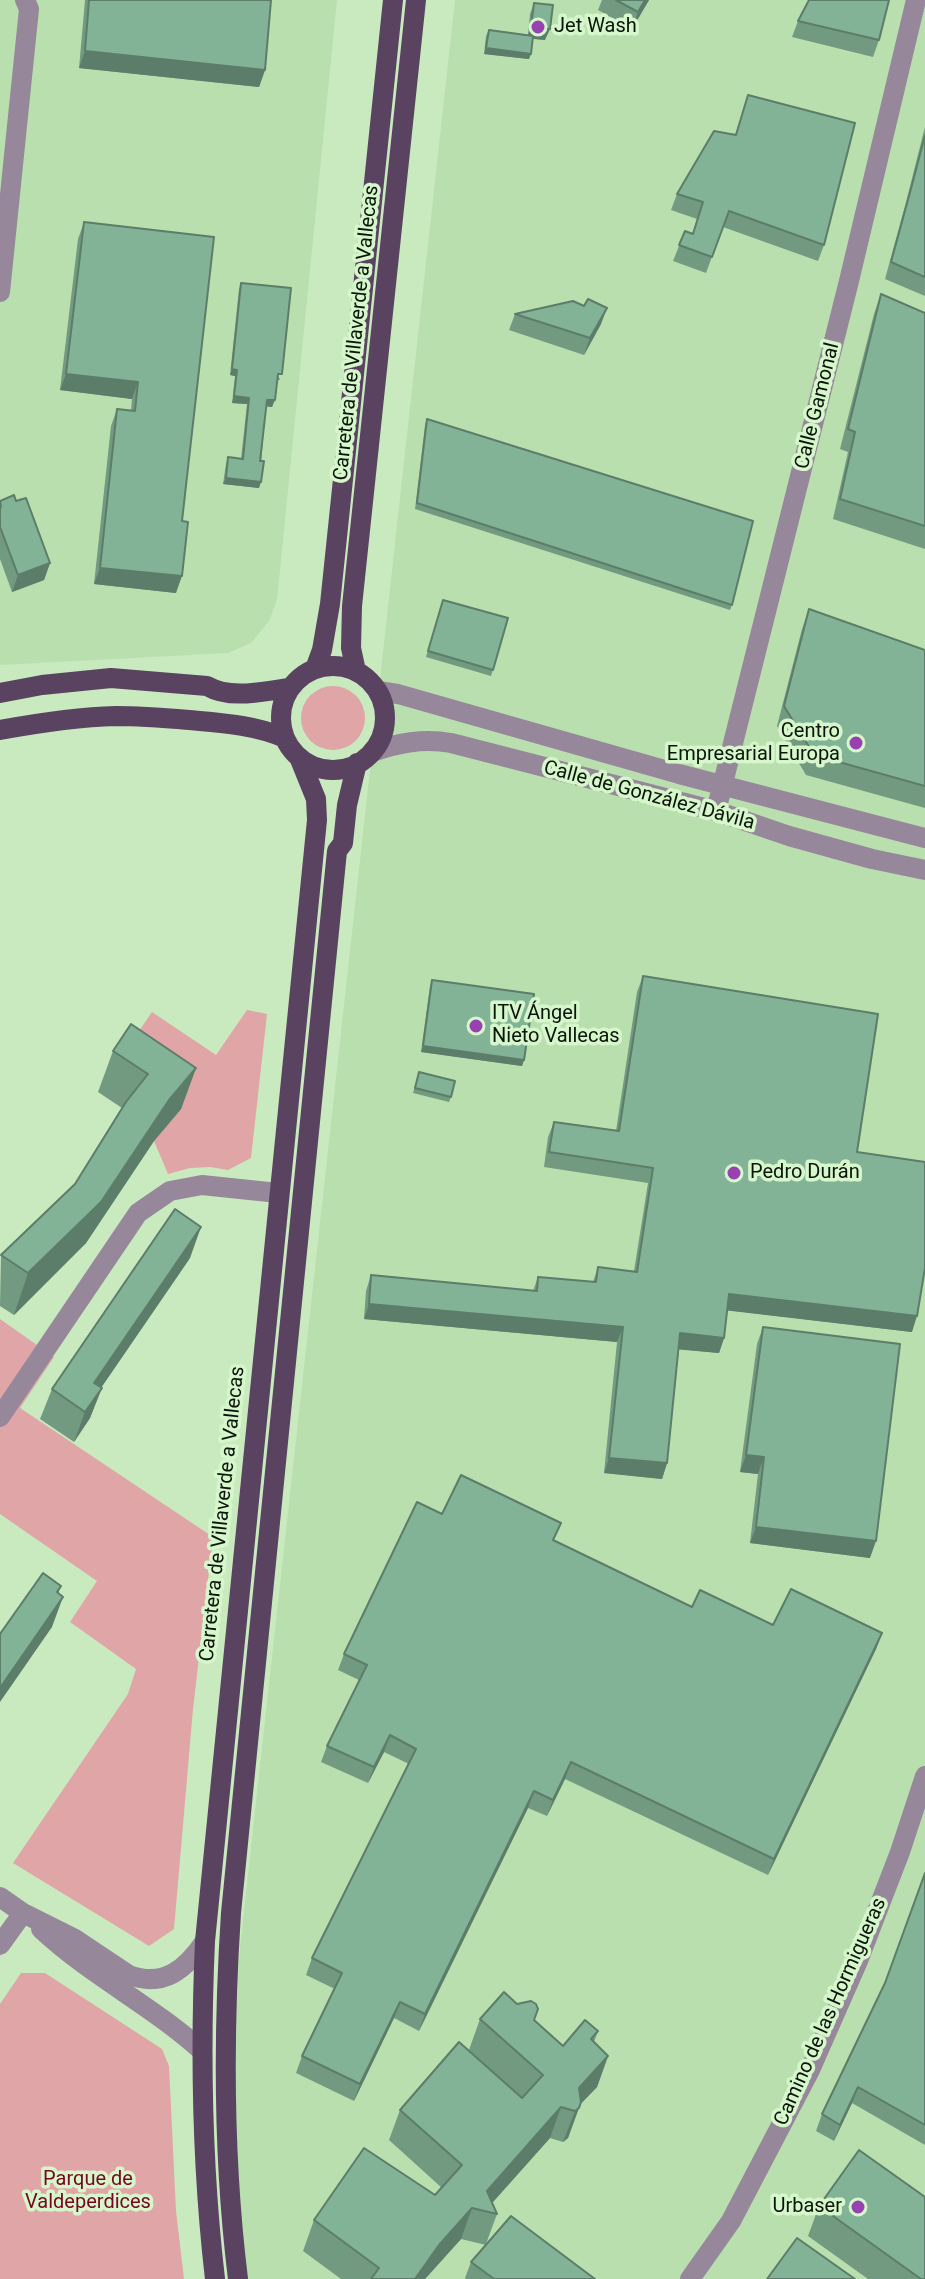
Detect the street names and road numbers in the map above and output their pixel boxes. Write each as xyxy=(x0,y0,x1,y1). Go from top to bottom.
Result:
street label: Carretera de Villaverde a Vallecas xyxy=(330,184,384,482)
street label: Calle Gamonal xyxy=(791,340,845,472)
street label: Calle de González Dávila xyxy=(541,756,757,836)
street label: Carretera de Villaverde a Vallecas xyxy=(196,1365,250,1663)
street label: Camino de las Hormigueras xyxy=(770,1894,892,2130)

